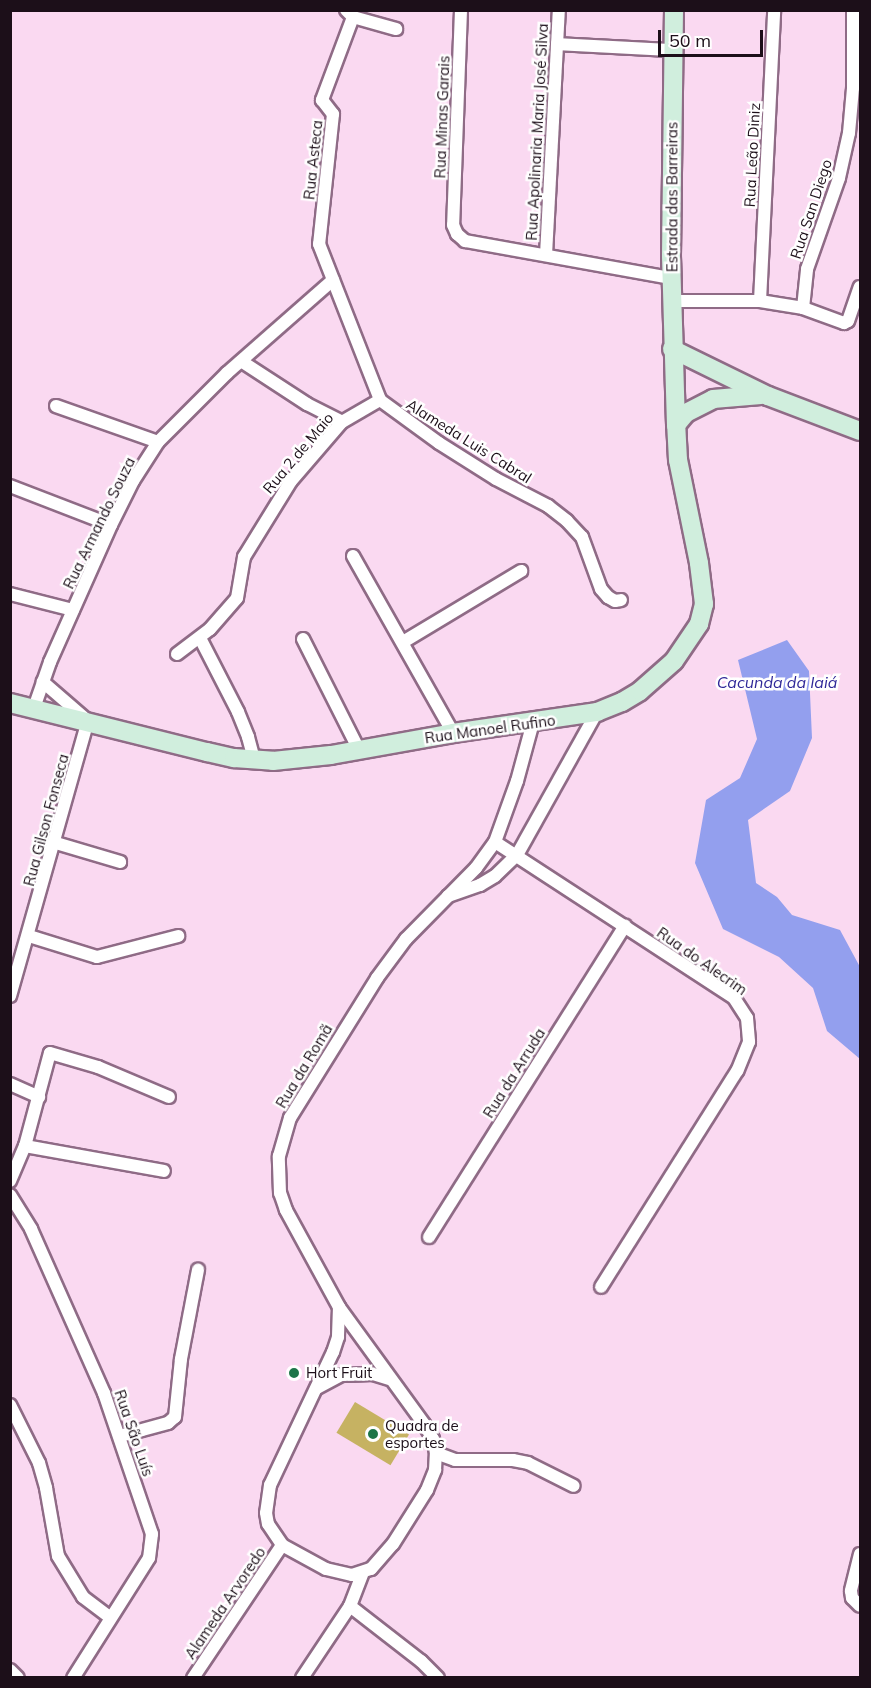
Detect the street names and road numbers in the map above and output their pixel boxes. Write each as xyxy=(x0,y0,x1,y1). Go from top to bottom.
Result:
street label: Rua Apolinaria Maria José Silva xyxy=(522,23,552,241)
street label: Rua Minas Garais xyxy=(431,55,453,179)
street label: Rua Leão Diniz xyxy=(740,102,764,208)
street label: Rua Asteca xyxy=(300,119,326,201)
street label: Estrada das Barreiras xyxy=(663,122,681,272)
street label: Rua San Diego xyxy=(786,157,836,261)
street label: Alameda Luis Cabral xyxy=(403,395,535,487)
street label: Rua 2 de Maio xyxy=(259,409,337,497)
street label: Rua Armando Souza xyxy=(59,454,139,592)
street label: Rua Manoel Rufino xyxy=(423,711,557,747)
street label: Rua Gilson Fonseca xyxy=(20,752,72,888)
street label: Rua do Alecrim xyxy=(654,923,750,999)
street label: Rua da Romã xyxy=(272,1021,336,1111)
street label: Rua da Arruda xyxy=(479,1025,549,1121)
street label: Rua São Luís xyxy=(111,1387,157,1479)
street label: Alameda Arvoredo xyxy=(181,1544,269,1662)

